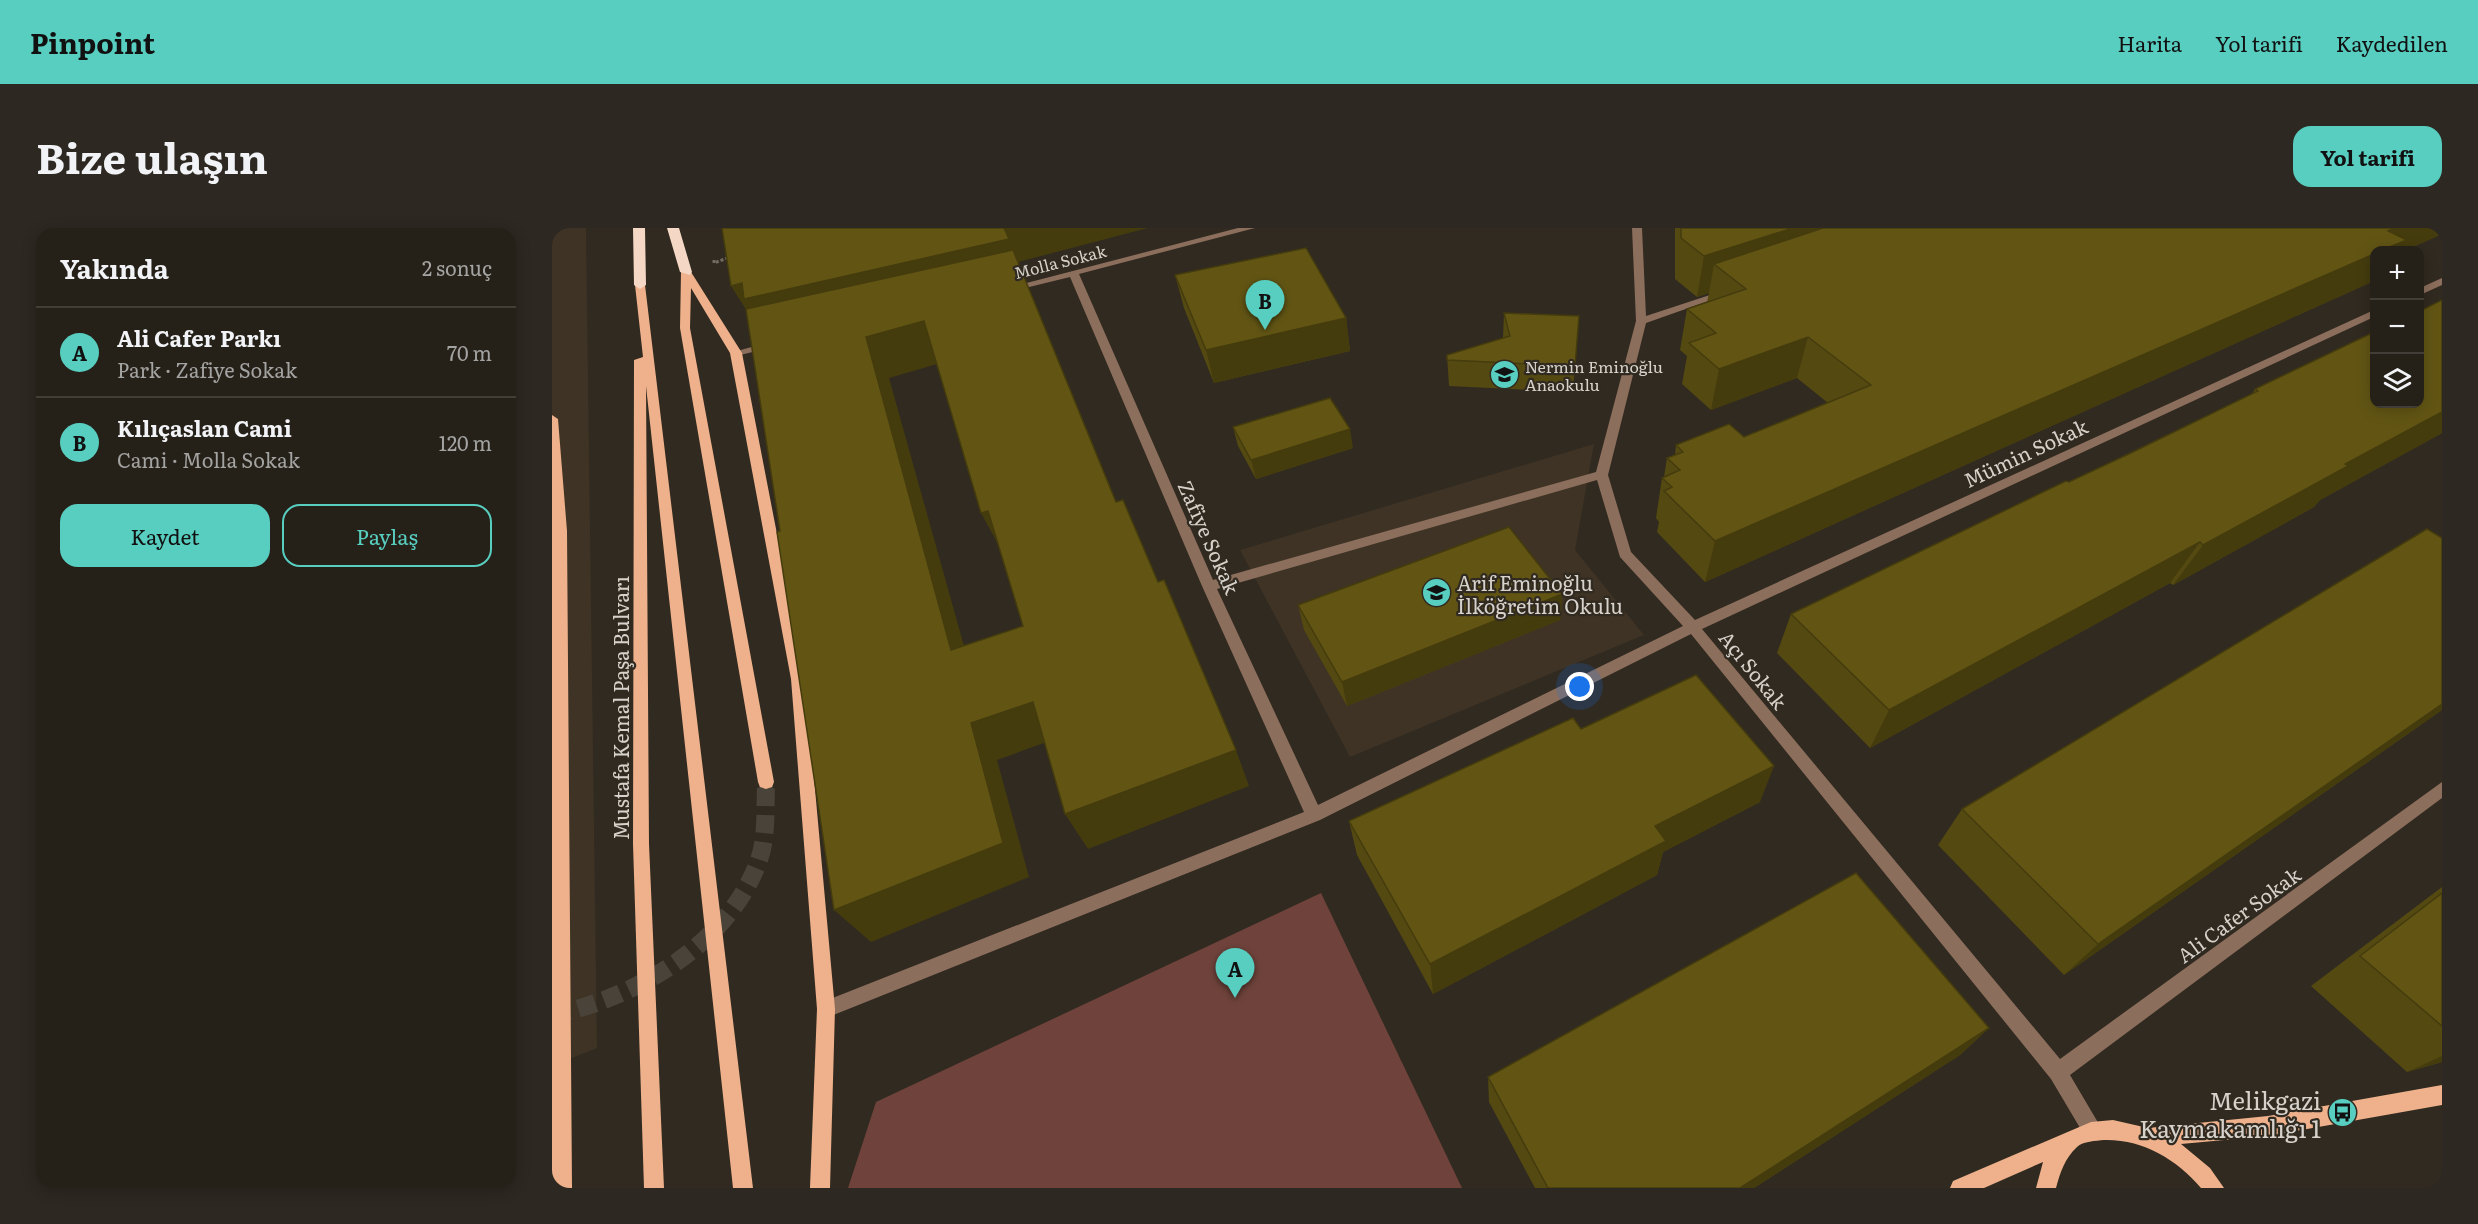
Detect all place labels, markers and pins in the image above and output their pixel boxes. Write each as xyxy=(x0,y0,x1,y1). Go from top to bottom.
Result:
pin: B xyxy=(1246,280,1284,330)
place label: Nermin Eminoğlu Anaokulu xyxy=(1525,354,1663,396)
school or university icon: Nermin Eminoğlu Anaokulu xyxy=(1488,359,1520,391)
place label: Arif Eminoğlu İlköğretim Okulu xyxy=(1457,567,1623,620)
school or university icon: Arif Eminoğlu İlköğretim Okulu xyxy=(1420,577,1452,609)
pin: A xyxy=(1216,948,1254,998)
place label: Melikgazi Kaymakamlığı 1 xyxy=(2139,1082,2321,1145)
bus stop icon: Melikgazi Kaymakamlığı 1 xyxy=(2326,1097,2358,1129)

